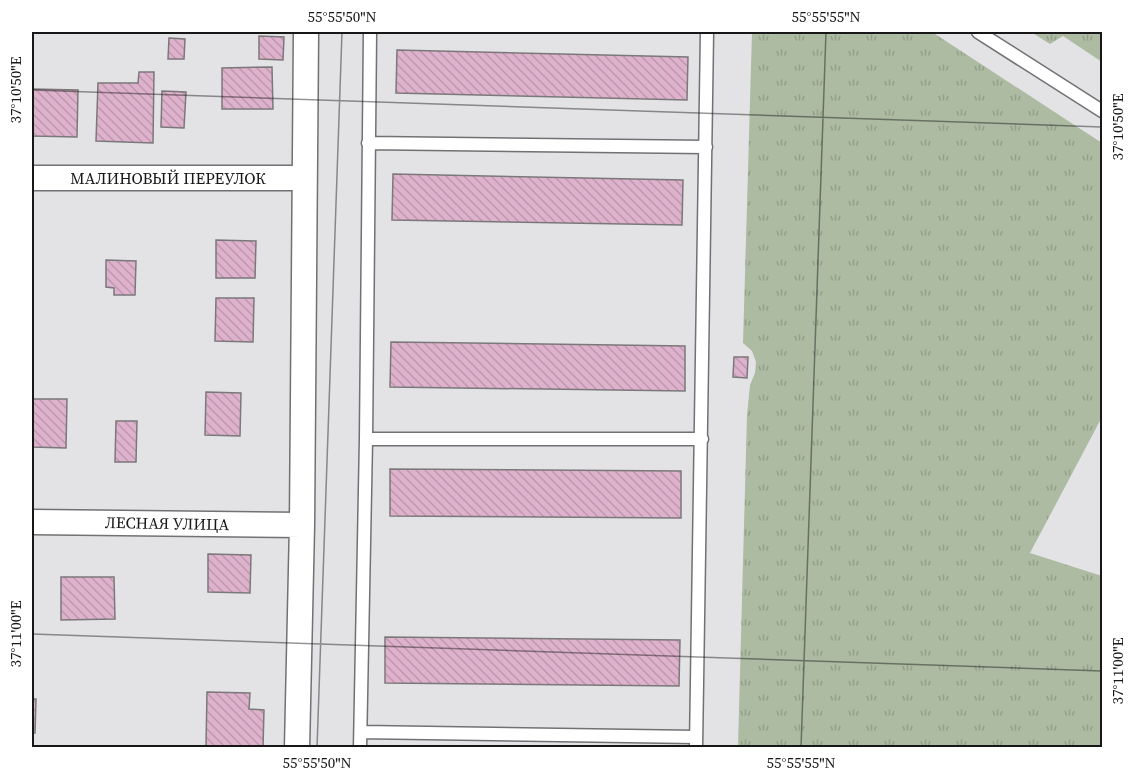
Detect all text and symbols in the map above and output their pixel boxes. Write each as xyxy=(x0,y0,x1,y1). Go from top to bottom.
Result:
text: 55°55'50"N xyxy=(307,6,377,27)
text: 55°55'55"N xyxy=(791,6,861,27)
text: 37°10'50"E xyxy=(5,56,26,124)
text: 37°10'50"E xyxy=(1107,93,1128,161)
street label: МАЛИНОВЫЙ ПЕРЕУЛОК xyxy=(70,167,266,189)
street label: ЛЕСНАЯ УЛИЦА xyxy=(105,511,230,535)
text: 37°11'00"E xyxy=(5,600,26,668)
text: 37°11'00"E xyxy=(1107,637,1128,705)
text: 55°55'50"N xyxy=(282,752,352,773)
text: 55°55'55"N xyxy=(766,752,836,773)

